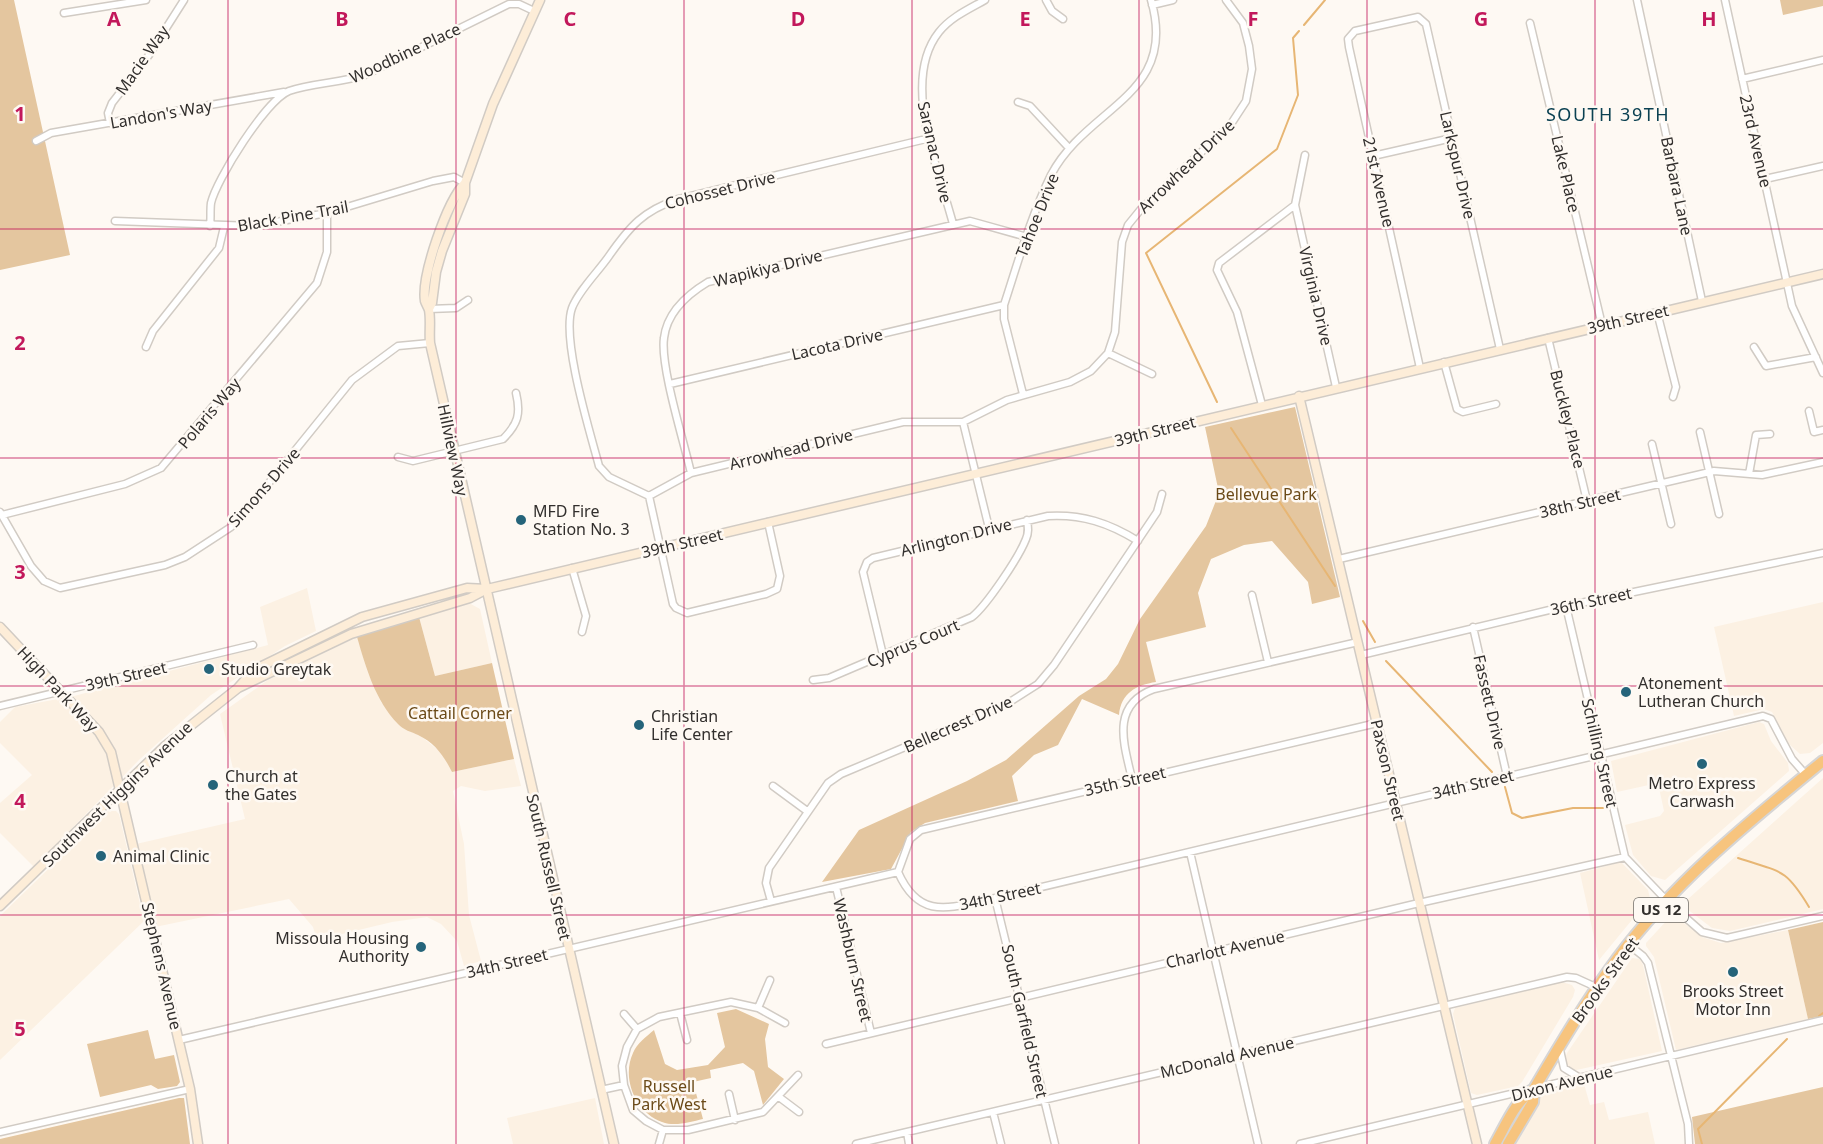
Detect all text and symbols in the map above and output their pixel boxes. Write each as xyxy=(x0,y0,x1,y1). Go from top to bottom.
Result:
text: A xyxy=(107,5,121,32)
text: B xyxy=(335,5,349,32)
text: C xyxy=(564,5,577,32)
text: D xyxy=(791,5,805,32)
text: E xyxy=(1019,5,1031,32)
text: F xyxy=(1248,5,1258,32)
text: G xyxy=(1474,5,1488,32)
text: H xyxy=(1701,5,1717,32)
street label: Woodbine Place xyxy=(346,18,464,88)
street label: Macie Way xyxy=(110,20,174,99)
street label: 23rd Avenue xyxy=(1735,92,1777,190)
street label: Landon's Way xyxy=(108,94,215,134)
street label: Saranac Drive xyxy=(913,99,957,205)
text: 1 xyxy=(14,100,26,127)
district label: SOUTH 39TH xyxy=(1546,102,1670,126)
street label: Larkspur Drive xyxy=(1435,109,1481,221)
street label: Arrowhead Drive xyxy=(1133,114,1239,218)
street label: Lake Place xyxy=(1546,133,1586,215)
street label: 21st Avenue xyxy=(1358,135,1400,229)
street label: Barbara Lane xyxy=(1656,135,1698,237)
street label: Cohosset Drive xyxy=(662,166,778,214)
street label: Tahoe Drive xyxy=(1010,170,1064,260)
street label: Black Pine Trail xyxy=(236,195,350,237)
street label: Wapikiya Drive xyxy=(711,244,825,292)
street label: Virginia Drive xyxy=(1294,244,1338,348)
street label: 39th Street xyxy=(1585,299,1671,339)
street label: Lacota Drive xyxy=(789,323,885,365)
text: 2 xyxy=(14,329,26,356)
street label: Buckley Place xyxy=(1545,367,1591,471)
street label: Polaris Way xyxy=(173,372,246,453)
street label: Hillview Way xyxy=(433,402,474,499)
street label: 39th Street xyxy=(1112,410,1198,452)
street label: Arrowhead Drive xyxy=(727,423,855,475)
street label: Simons Drive xyxy=(223,442,305,532)
park label: Bellevue Park xyxy=(1215,483,1317,505)
street label: 38th Street xyxy=(1537,483,1623,523)
place label: MFD Fire Station No. 3 xyxy=(533,500,630,540)
marker: MFD Fire Station No. 3 xyxy=(514,513,528,527)
street label: Arlington Drive xyxy=(898,513,1014,561)
street label: 39th Street xyxy=(639,523,725,563)
text: 3 xyxy=(14,558,26,585)
street label: 36th Street xyxy=(1548,582,1634,620)
street label: Cyprus Court xyxy=(863,614,963,672)
street label: High Park Way xyxy=(13,641,104,737)
street label: Fassett Drive xyxy=(1468,652,1512,752)
street label: 39th Street xyxy=(83,656,169,696)
place label: Studio Greytak xyxy=(221,658,332,680)
marker: Studio Greytak xyxy=(202,662,216,676)
place label: Atonement Lutheran Church xyxy=(1638,672,1764,712)
marker: Atonement Lutheran Church xyxy=(1619,685,1633,699)
street label: Bellecrest Drive xyxy=(900,690,1016,758)
street label: Schilling Street xyxy=(1577,696,1623,810)
park label: Cattail Corner xyxy=(408,702,512,724)
place label: Christian Life Center xyxy=(651,705,733,745)
street label: Southwest Higgins Avenue xyxy=(37,716,197,872)
street label: Paxson Street xyxy=(1366,717,1410,823)
marker: Christian Life Center xyxy=(632,718,646,732)
marker: Metro Express Carwash xyxy=(1695,757,1709,771)
street label: 35th Street xyxy=(1082,761,1168,801)
street label: 34th Street xyxy=(1430,764,1516,804)
place label: Church at the Gates xyxy=(225,765,298,805)
place label: Metro Express Carwash xyxy=(1648,772,1756,812)
marker: Church at the Gates xyxy=(206,778,220,792)
text: 4 xyxy=(14,787,26,814)
street label: South Russell Street xyxy=(521,792,577,942)
place label: Animal Clinic xyxy=(113,845,210,867)
marker: Animal Clinic xyxy=(94,849,108,863)
street label: 34th Street xyxy=(957,877,1043,915)
street label: Washburn Street xyxy=(828,896,878,1024)
road number: US 12 xyxy=(1634,898,1688,922)
street label: Stephens Avenue xyxy=(137,900,187,1032)
street label: Charlott Avenue xyxy=(1163,925,1287,973)
place label: Missoula Housing Authority xyxy=(275,927,410,967)
street label: Brooks Street xyxy=(1566,932,1644,1027)
marker: Missoula Housing Authority xyxy=(414,940,428,954)
street label: South Garfield Street xyxy=(997,942,1053,1100)
street label: 34th Street xyxy=(464,943,550,983)
marker: Brooks Street Motor Inn xyxy=(1726,965,1740,979)
place label: Brooks Street Motor Inn xyxy=(1682,980,1784,1020)
text: 5 xyxy=(14,1015,26,1042)
street label: McDonald Avenue xyxy=(1158,1031,1296,1083)
street label: Dixon Avenue xyxy=(1509,1060,1615,1106)
park label: Russell Park West xyxy=(632,1075,707,1115)

